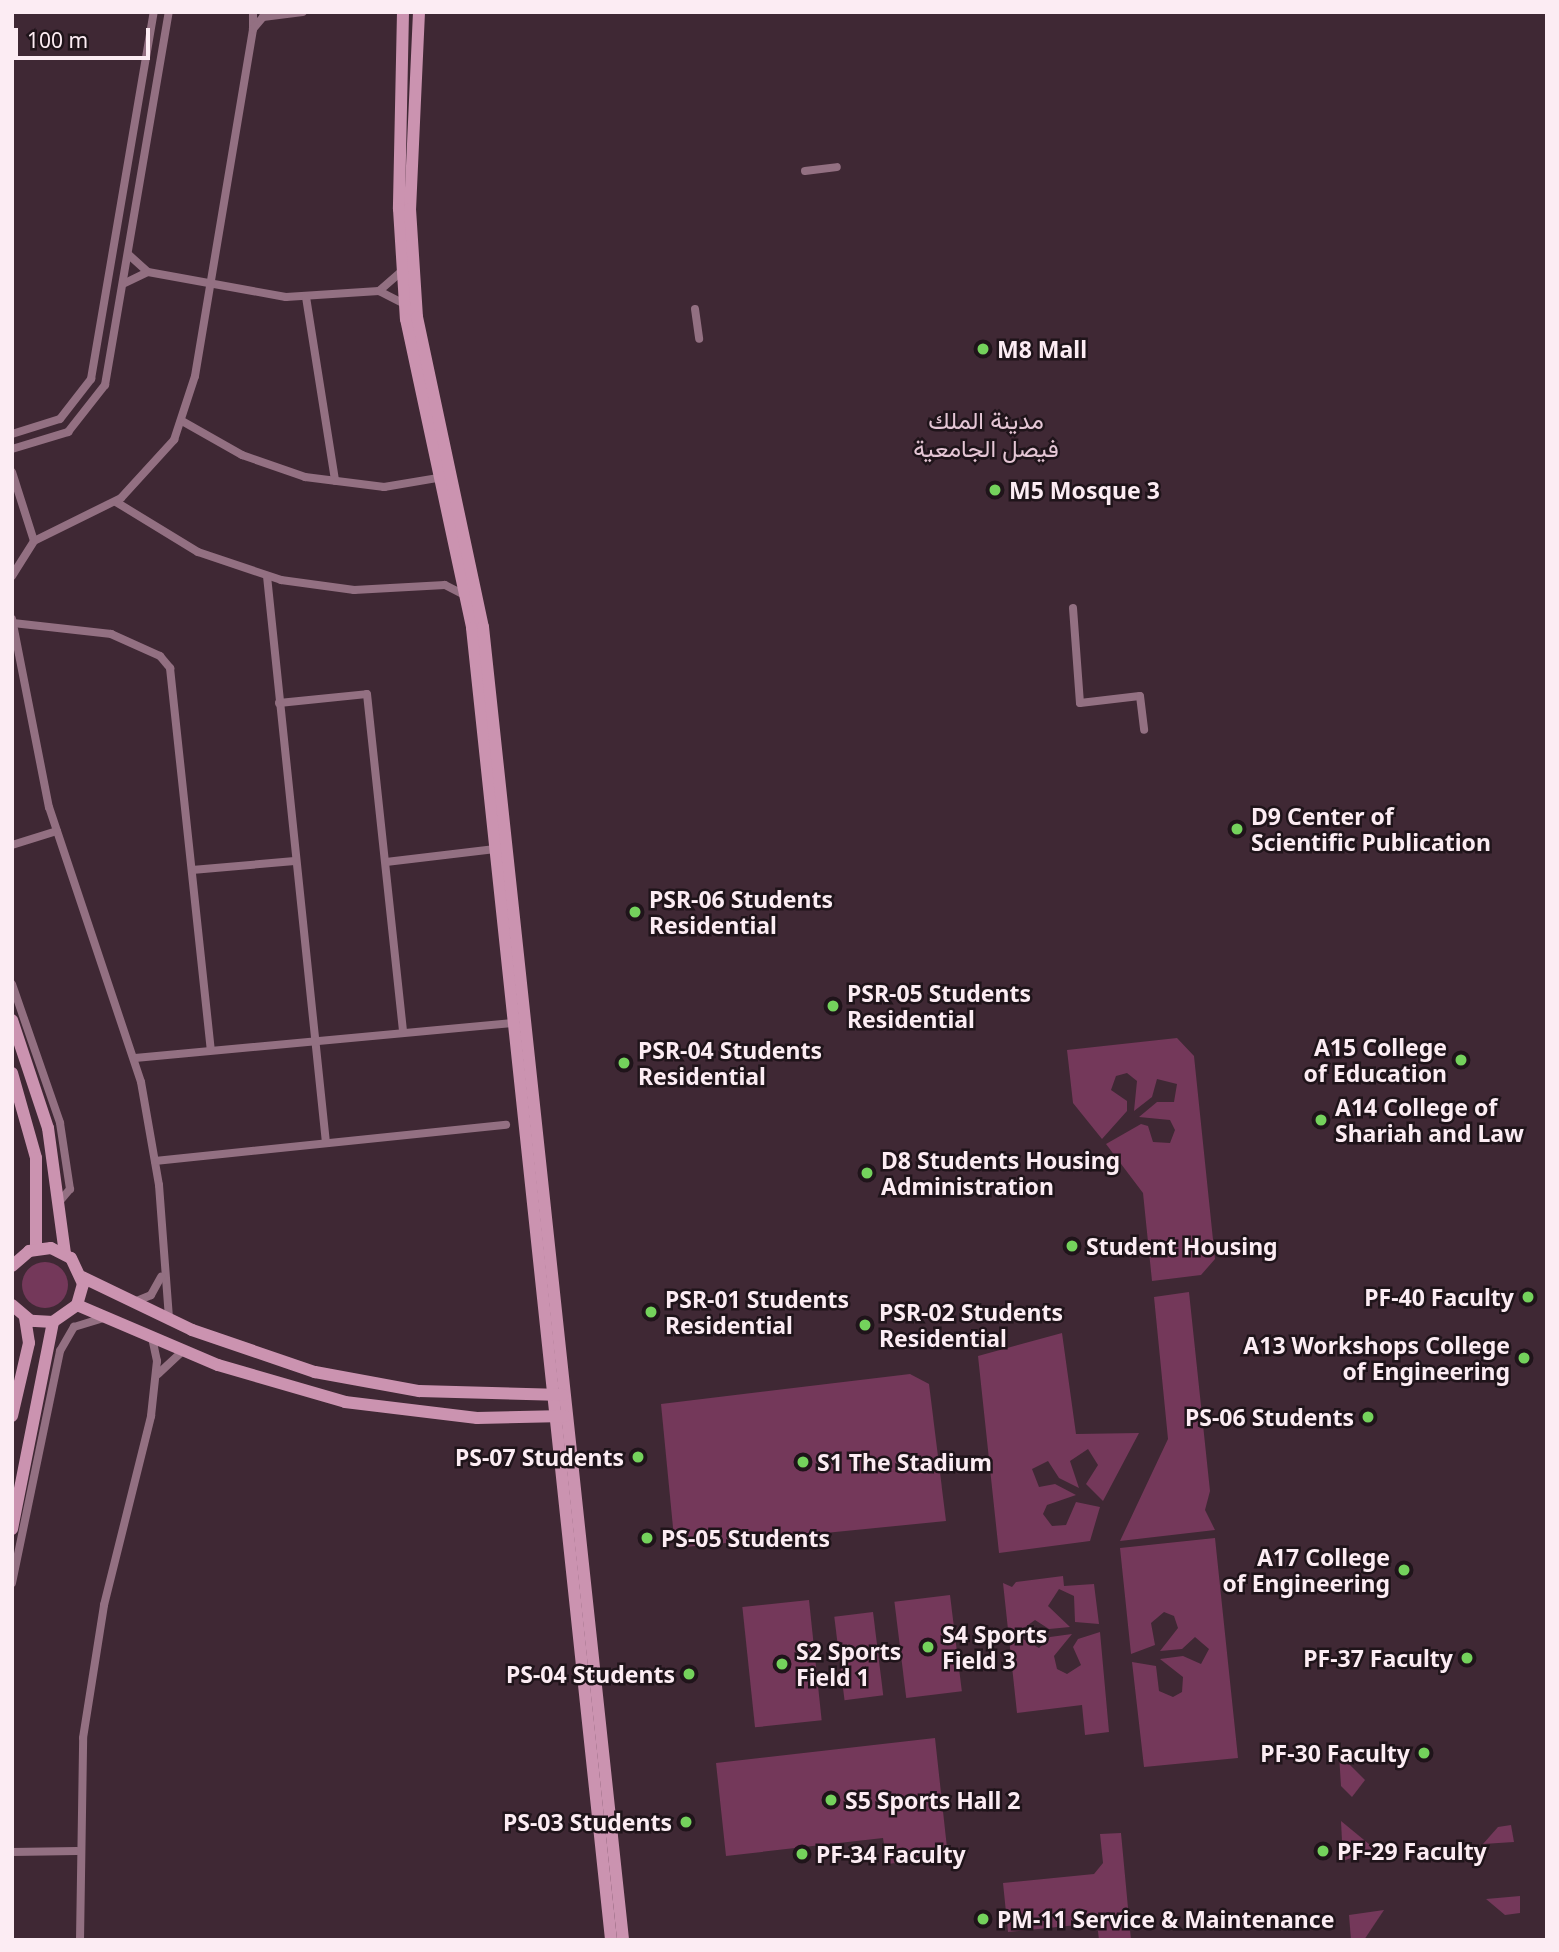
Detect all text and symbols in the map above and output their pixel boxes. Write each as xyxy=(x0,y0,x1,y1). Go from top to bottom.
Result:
scale bar xyxy=(18,14,154,58)
text: 100 m xyxy=(27,26,88,54)
place label: M8 Mall xyxy=(997,335,1087,363)
marker: M8 Mall xyxy=(975,341,991,357)
district label: مدينة الملك فيصل الجامعية xyxy=(913,406,1059,462)
place label: M5 Mosque 3 xyxy=(1009,476,1160,504)
marker: M5 Mosque 3 xyxy=(987,482,1003,498)
place label: D9 Center of Scientific Publication xyxy=(1251,802,1491,856)
marker: D9 Center of Scientific Publication xyxy=(1229,821,1245,837)
place label: PSR-06 Students Residential xyxy=(649,885,833,939)
marker: PSR-06 Students Residential xyxy=(627,904,643,920)
place label: PSR-05 Students Residential xyxy=(847,979,1031,1033)
marker: PSR-05 Students Residential xyxy=(825,998,841,1014)
place label: A15 College of Education xyxy=(1304,1033,1447,1087)
place label: PSR-04 Students Residential xyxy=(638,1036,822,1090)
marker: A15 College of Education xyxy=(1453,1052,1469,1068)
marker: PSR-04 Students Residential xyxy=(616,1055,632,1071)
place label: A14 College of Shariah and Law xyxy=(1335,1093,1524,1147)
marker: A14 College of Shariah and Law xyxy=(1313,1112,1329,1128)
place label: D8 Students Housing Administration xyxy=(881,1146,1120,1200)
marker: D8 Students Housing Administration xyxy=(859,1165,875,1181)
place label: Student Housing xyxy=(1086,1232,1278,1260)
marker: Student Housing xyxy=(1064,1238,1080,1254)
place label: PF-40 Faculty xyxy=(1364,1283,1514,1311)
place label: PSR-01 Students Residential xyxy=(665,1285,849,1339)
marker: PF-40 Faculty xyxy=(1520,1289,1536,1305)
place label: PSR-02 Students Residential xyxy=(879,1298,1063,1352)
marker: PSR-01 Students Residential xyxy=(643,1304,659,1320)
marker: PSR-02 Students Residential xyxy=(857,1317,873,1333)
place label: A13 Workshops College of Engineering xyxy=(1243,1331,1510,1385)
marker: A13 Workshops College of Engineering xyxy=(1516,1350,1532,1366)
place label: PS-06 Students xyxy=(1185,1403,1354,1431)
marker: PS-06 Students xyxy=(1360,1409,1376,1425)
place label: PS-07 Students xyxy=(455,1443,624,1471)
place label: S1 The Stadium xyxy=(817,1448,992,1476)
marker: PS-07 Students xyxy=(630,1449,646,1465)
marker: S1 The Stadium xyxy=(795,1454,811,1470)
place label: PS-05 Students xyxy=(661,1524,830,1552)
marker: PS-05 Students xyxy=(639,1530,655,1546)
place label: A17 College of Engineering xyxy=(1222,1543,1390,1597)
marker: A17 College of Engineering xyxy=(1396,1562,1412,1578)
place label: S4 Sports Field 3 xyxy=(942,1620,1047,1674)
place label: S2 Sports Field 1 xyxy=(796,1637,901,1691)
marker: S4 Sports Field 3 xyxy=(920,1639,936,1655)
place label: PF-37 Faculty xyxy=(1303,1644,1453,1672)
marker: PF-37 Faculty xyxy=(1459,1650,1475,1666)
marker: S2 Sports Field 1 xyxy=(774,1656,790,1672)
place label: PS-04 Students xyxy=(506,1660,675,1688)
marker: PS-04 Students xyxy=(681,1666,697,1682)
place label: PF-30 Faculty xyxy=(1260,1739,1410,1767)
marker: PF-30 Faculty xyxy=(1416,1745,1432,1761)
place label: S5 Sports Hall 2 xyxy=(845,1786,1020,1814)
marker: S5 Sports Hall 2 xyxy=(823,1792,839,1808)
place label: PS-03 Students xyxy=(503,1808,672,1836)
marker: PS-03 Students xyxy=(678,1814,694,1830)
place label: PF-29 Faculty xyxy=(1337,1837,1487,1865)
place label: PF-34 Faculty xyxy=(816,1840,966,1868)
marker: PF-29 Faculty xyxy=(1315,1843,1331,1859)
marker: PF-34 Faculty xyxy=(794,1846,810,1862)
place label: PM-11 Service & Maintenance xyxy=(997,1905,1334,1933)
marker: PM-11 Service & Maintenance xyxy=(975,1911,991,1927)

